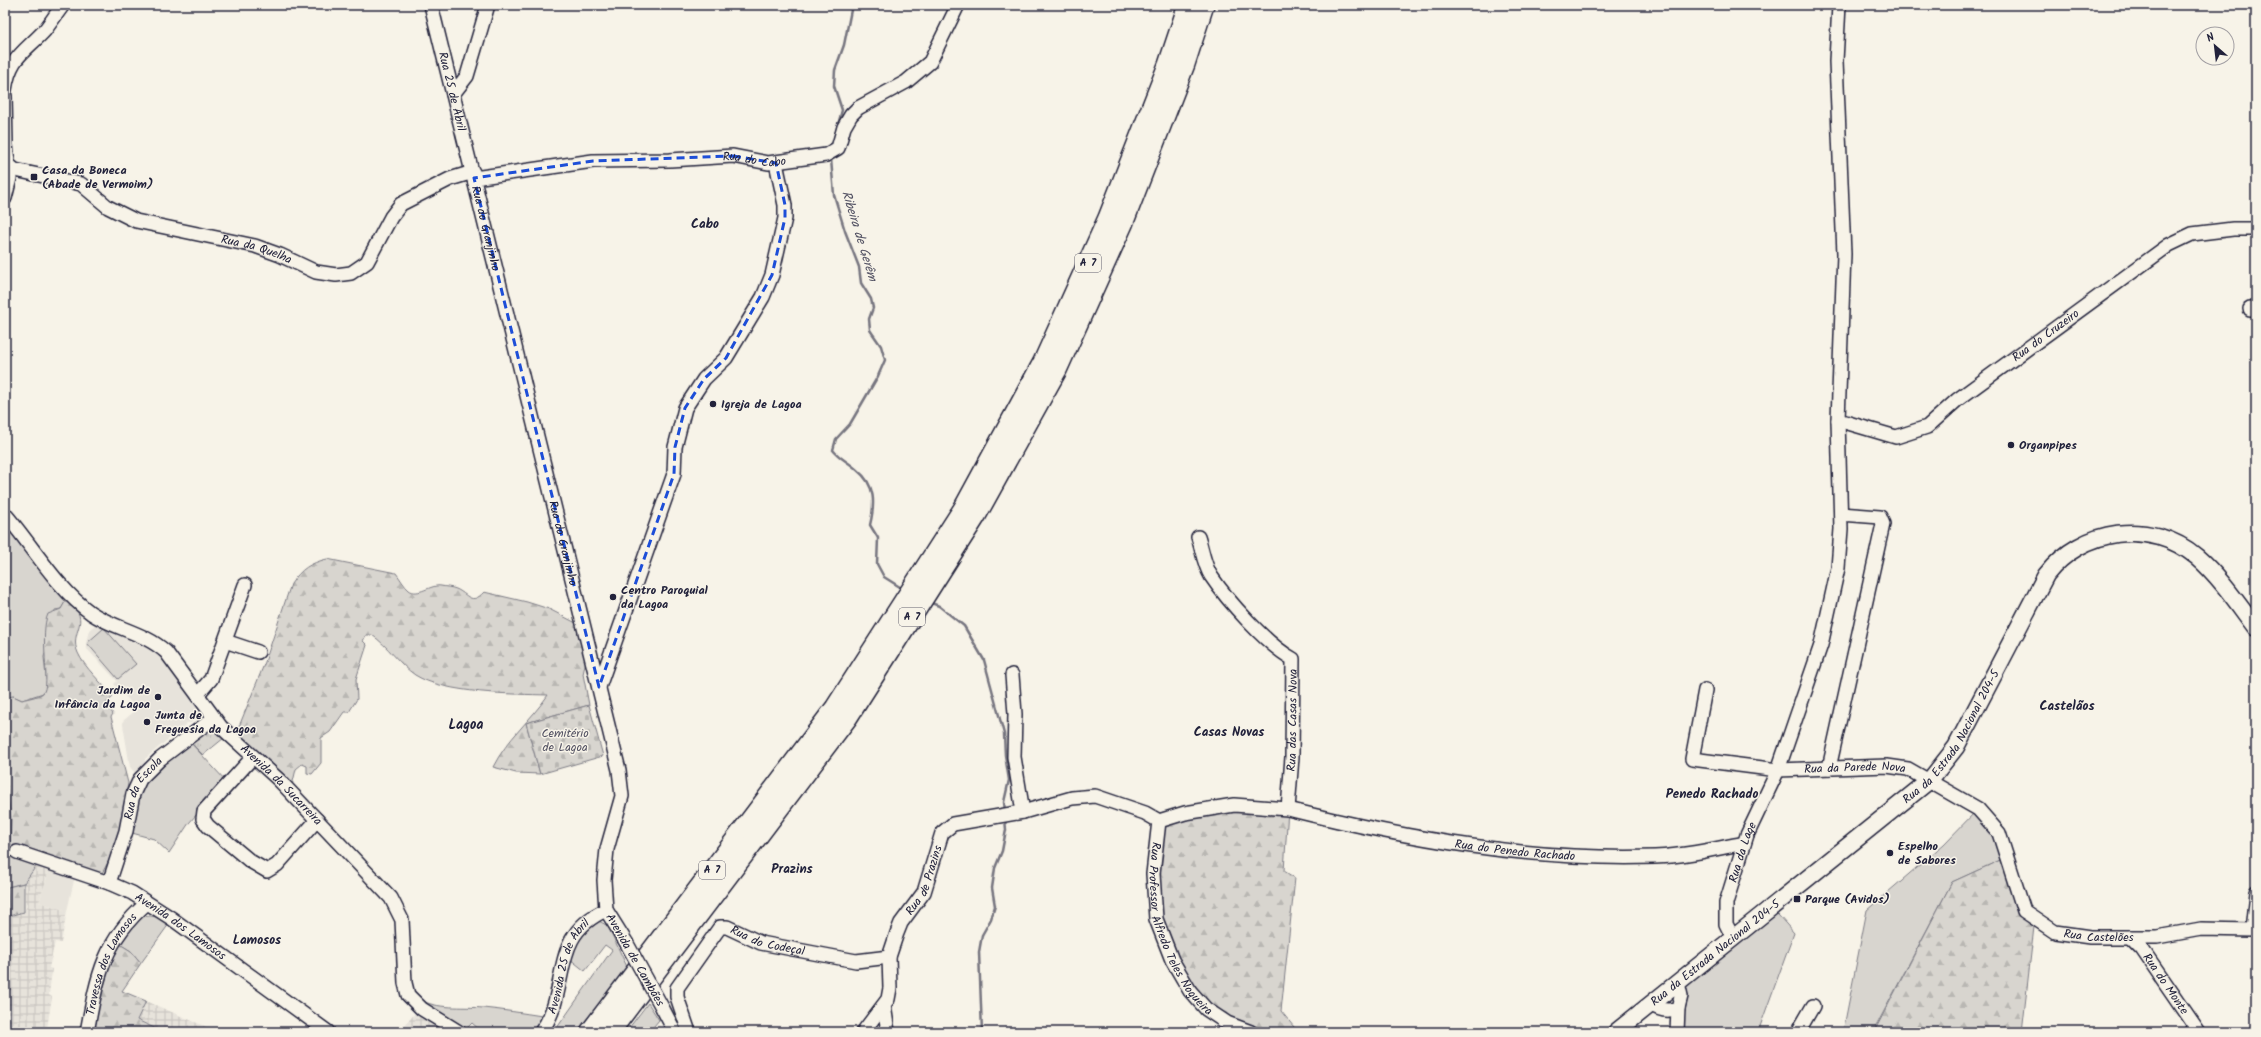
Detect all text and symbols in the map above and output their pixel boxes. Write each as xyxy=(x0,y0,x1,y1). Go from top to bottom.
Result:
north arrow xyxy=(2195,26,2235,66)
text: N xyxy=(2203,28,2218,48)
street label: Rua 25 de Abril xyxy=(433,50,471,133)
street label: Rua do Cabo xyxy=(722,146,787,172)
place label: Casa da Boneca (Abade de Vermoim) xyxy=(42,161,153,194)
marker: Casa da Boneca (Abade de Vermoim) xyxy=(29,172,39,182)
street label: Rua do Granjinho xyxy=(466,184,506,273)
water label: Ribeira de Gerêm xyxy=(835,188,883,285)
district label: Cabo xyxy=(691,214,719,235)
street label: Rua da Quelha xyxy=(219,230,296,269)
road number: A 7 xyxy=(1075,254,1101,272)
street label: Rua do Cruzeiro xyxy=(2008,304,2083,366)
place label: Igreja de Lagoa xyxy=(721,395,802,414)
marker: Igreja de Lagoa xyxy=(708,399,718,409)
place label: Organpipes xyxy=(2019,436,2077,455)
marker: Organpipes xyxy=(2006,440,2016,450)
street label: Rua do Granjinho xyxy=(544,498,583,588)
place label: Centro Paroquial da Lagoa xyxy=(621,581,709,614)
marker: Centro Paroquial da Lagoa xyxy=(608,592,618,602)
road number: A 7 xyxy=(899,608,925,626)
street label: Rua da Estrada Nacional 204-5 xyxy=(1898,665,2005,808)
street label: Rua das Casas Nova xyxy=(1281,668,1302,772)
place label: Jardim de Infância da Lagoa xyxy=(55,681,150,714)
marker: Jardim de Infância da Lagoa xyxy=(153,692,163,702)
district label: Castelãos xyxy=(2039,696,2095,717)
place label: Junta de Freguesia da Lagoa xyxy=(155,706,256,739)
district label: Lagoa xyxy=(448,714,484,736)
marker: Junta de Freguesia da Lagoa xyxy=(142,717,152,727)
district label: Casas Novas xyxy=(1194,722,1264,743)
park label: Cemitério de Lagoa xyxy=(541,724,589,757)
street label: Avenida da Sucarreira xyxy=(236,740,327,830)
street label: Rua da Escola xyxy=(119,752,167,821)
street label: Rua da Parede Nova xyxy=(1804,756,1907,779)
district label: Penedo Rachado xyxy=(1666,784,1758,805)
street label: Rua da Lage xyxy=(1723,818,1762,885)
street label: Rua do Penedo Rachado xyxy=(1453,834,1576,866)
place label: Espelho de Sabores xyxy=(1898,837,1956,870)
street label: Rua Professor Alfredo Teles Nogueira xyxy=(1143,841,1217,1021)
street label: Rua de Prazins xyxy=(900,843,947,919)
marker: Espelho de Sabores xyxy=(1885,848,1895,858)
district label: Prazins xyxy=(771,859,813,880)
road number: A 7 xyxy=(699,861,725,879)
street label: Avenida dos Lamosos xyxy=(131,888,230,965)
place label: Parque (Avidos) xyxy=(1805,890,1890,909)
street label: Rua da Estrada Nacional 204-5 xyxy=(1646,894,1785,1010)
marker: Parque (Avidos) xyxy=(1792,894,1802,904)
street label: Travessa dos Lamosos xyxy=(81,908,141,1017)
street label: Avenida de Cambães xyxy=(601,910,669,1010)
street label: Avenida 25 de Abril xyxy=(542,914,594,1017)
street label: Rua do Codeçal xyxy=(727,920,807,961)
street label: Rua Castelões xyxy=(2062,924,2134,947)
district label: Lamosos xyxy=(233,930,281,951)
street label: Rua do Monte xyxy=(2138,949,2194,1019)

